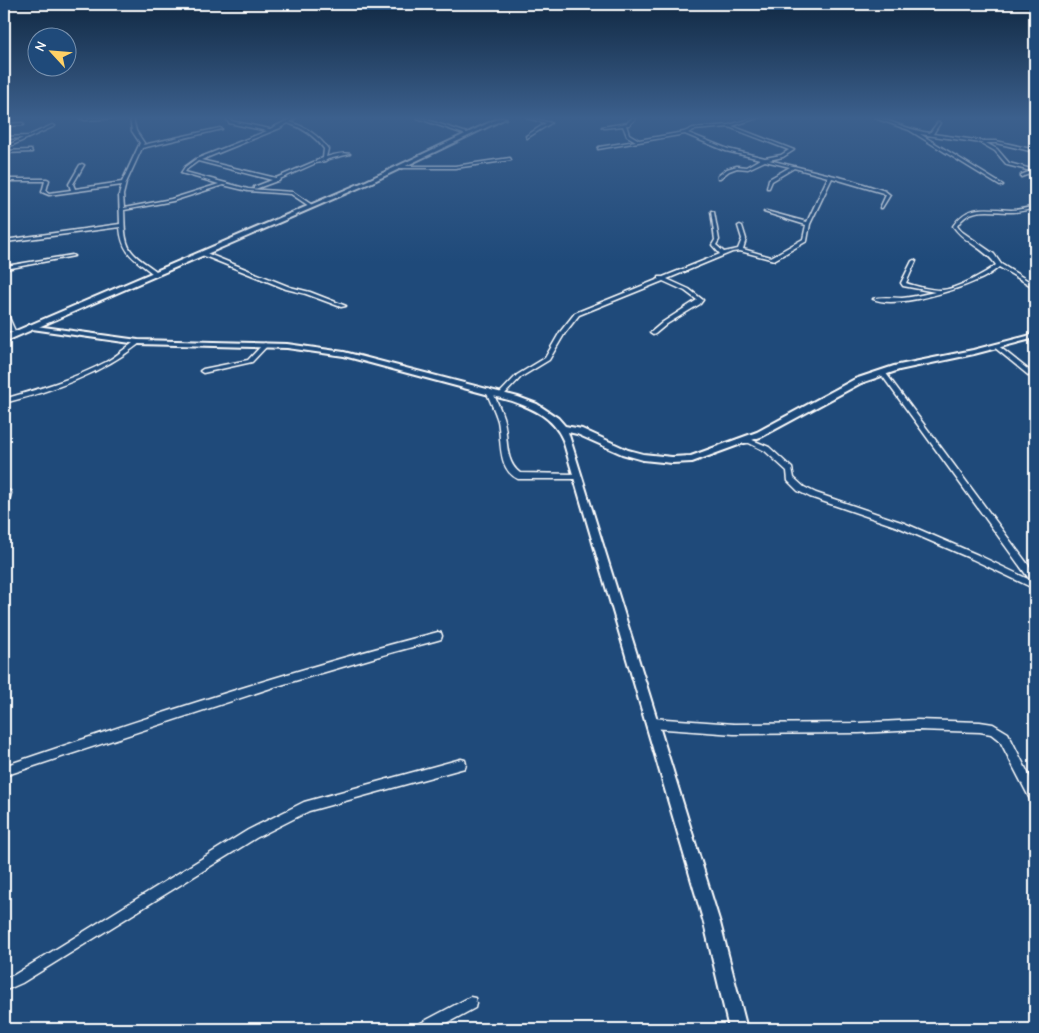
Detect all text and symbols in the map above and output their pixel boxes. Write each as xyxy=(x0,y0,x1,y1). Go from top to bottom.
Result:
north arrow xyxy=(28,28,78,78)
text: N xyxy=(31,39,50,54)

